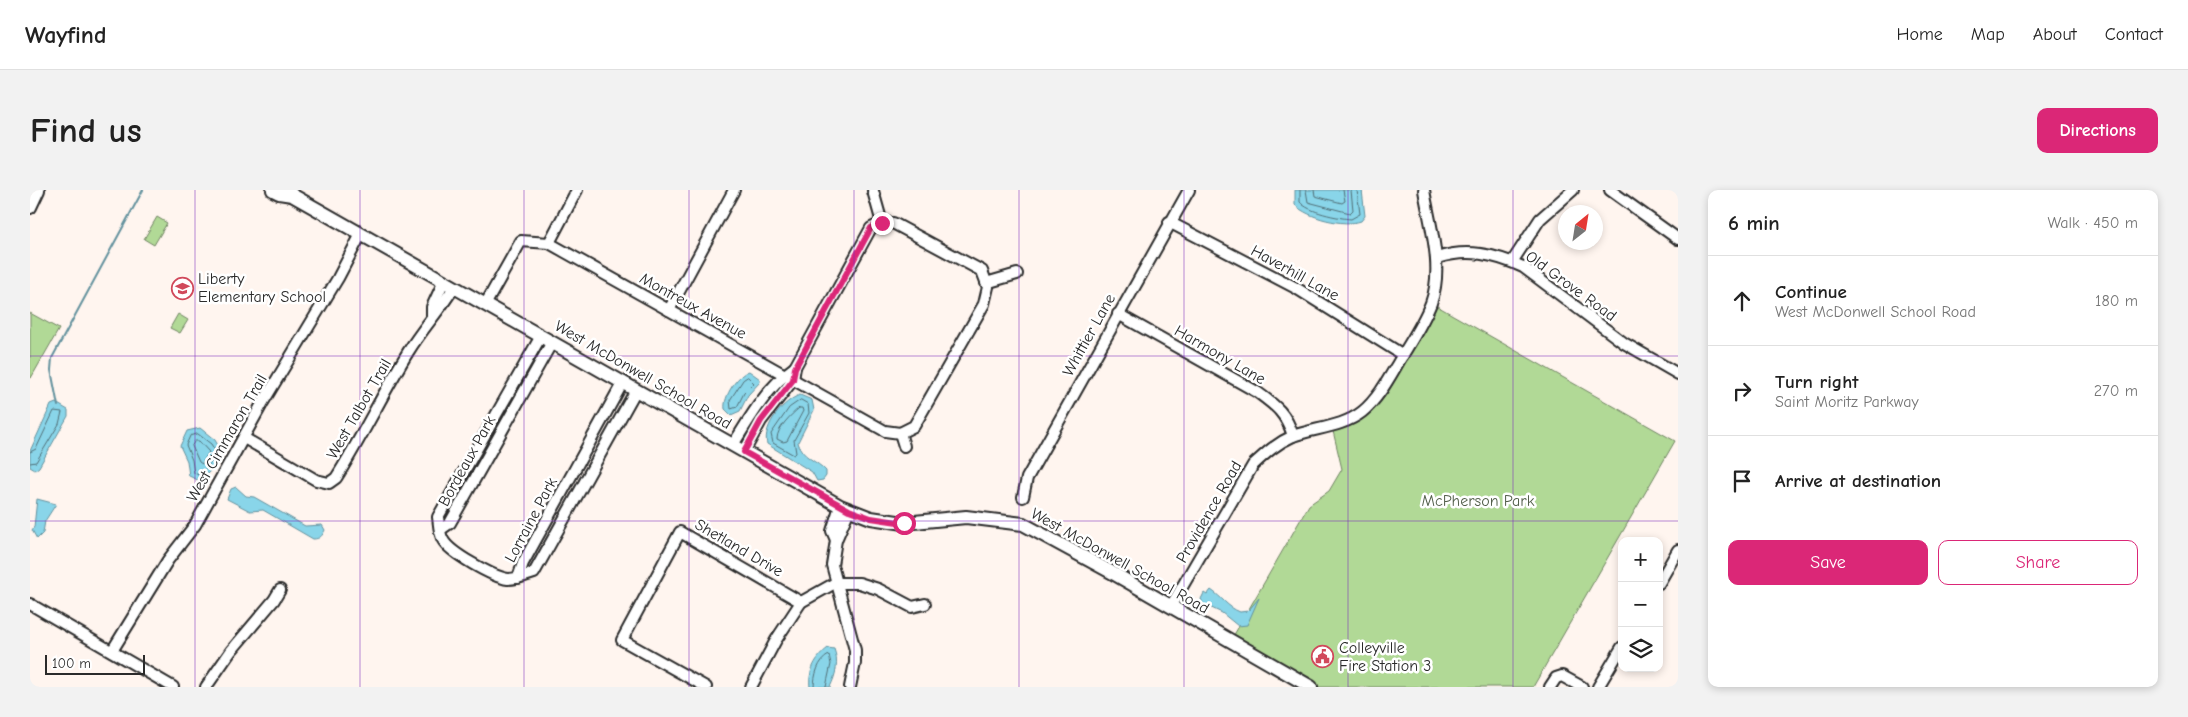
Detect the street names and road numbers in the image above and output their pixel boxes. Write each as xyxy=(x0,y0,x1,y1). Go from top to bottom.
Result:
street label: Haverhill Lane xyxy=(1248,241,1342,305)
street label: Old Grove Road xyxy=(1522,247,1620,325)
street label: Montreux Avenue xyxy=(637,269,749,343)
street label: Whittier Lane xyxy=(1059,291,1119,379)
street label: West McDonwell School Road xyxy=(551,317,735,433)
street label: Harmony Lane xyxy=(1171,322,1269,388)
street label: West Talbot Trail xyxy=(323,356,395,462)
street label: West Cimmaron Trail xyxy=(183,371,271,505)
street label: Bordeaux Park xyxy=(435,412,499,509)
street label: Providence Road xyxy=(1173,458,1245,566)
street label: Lorraine Park xyxy=(501,474,561,565)
street label: West McDonwell School Road xyxy=(1028,504,1212,618)
street label: Shetland Drive xyxy=(692,515,786,581)

